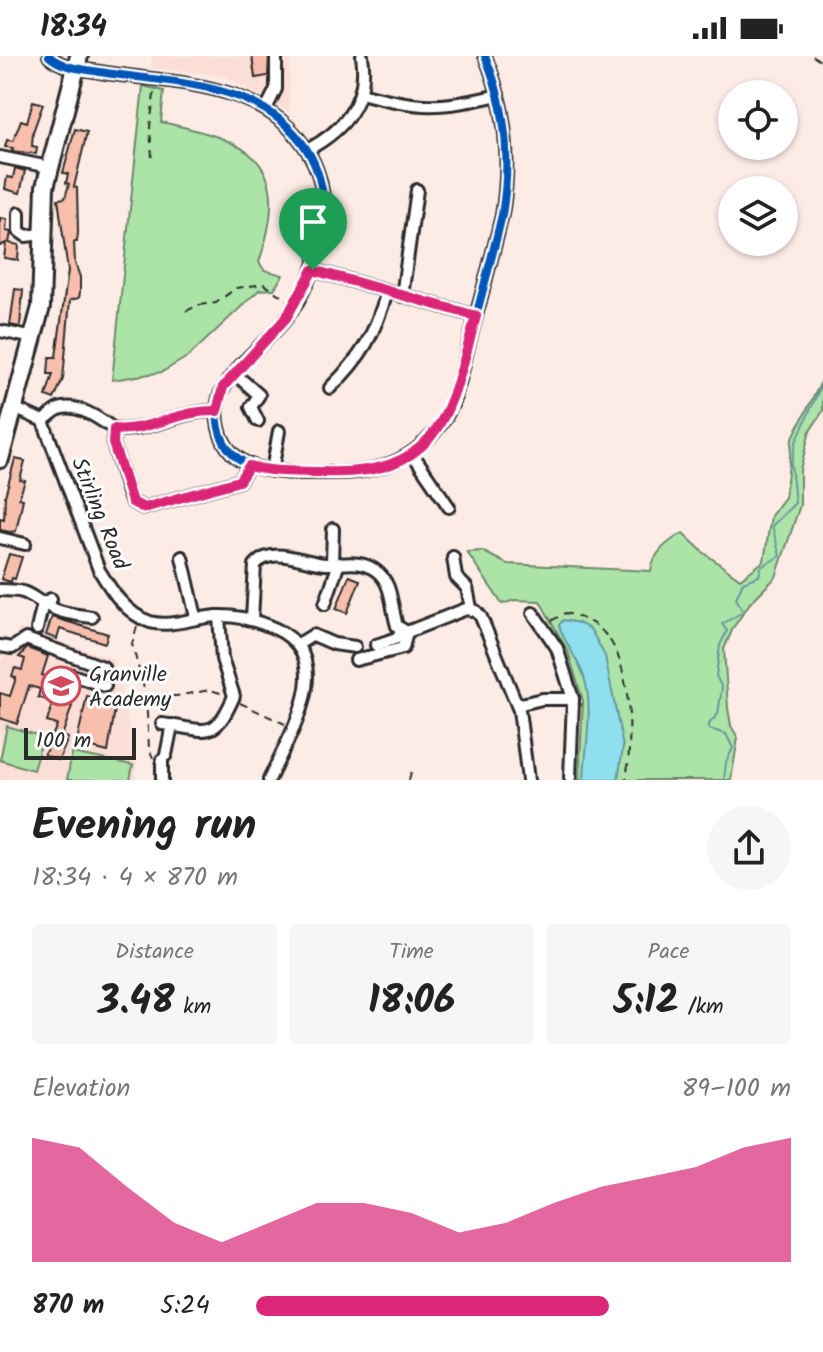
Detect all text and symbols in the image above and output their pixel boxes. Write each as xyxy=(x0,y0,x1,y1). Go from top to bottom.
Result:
text: 18:34 xyxy=(40,4,107,52)
map controls xyxy=(718,80,798,256)
button: locate xyxy=(718,80,798,160)
button: layers xyxy=(718,176,798,256)
pin xyxy=(279,188,347,270)
icon: arrive xyxy=(291,200,335,244)
street label: Stirling Road xyxy=(60,452,137,576)
place label: Granville Academy xyxy=(89,658,172,718)
school or university icon: Granville Academy xyxy=(40,665,82,707)
scale bar xyxy=(24,724,136,760)
text: 100 m xyxy=(36,724,91,759)
text: Evening run xyxy=(32,792,256,862)
button: share xyxy=(707,806,791,890)
text: 18:34 · 4 × 870 m xyxy=(32,857,238,899)
text: Distance xyxy=(115,935,194,970)
text: Time xyxy=(389,935,434,970)
text: Pace xyxy=(648,935,689,970)
text: 3.48 xyxy=(98,970,175,1034)
text: 18:06 xyxy=(368,970,455,1034)
text: 5:12 xyxy=(614,970,679,1034)
text: km xyxy=(175,990,211,1025)
text: /km xyxy=(679,990,723,1025)
text: Elevation xyxy=(32,1068,130,1110)
text: 89–100 m xyxy=(682,1068,791,1110)
text: 870 m xyxy=(32,1285,104,1327)
text: 5:24 xyxy=(160,1285,210,1327)

